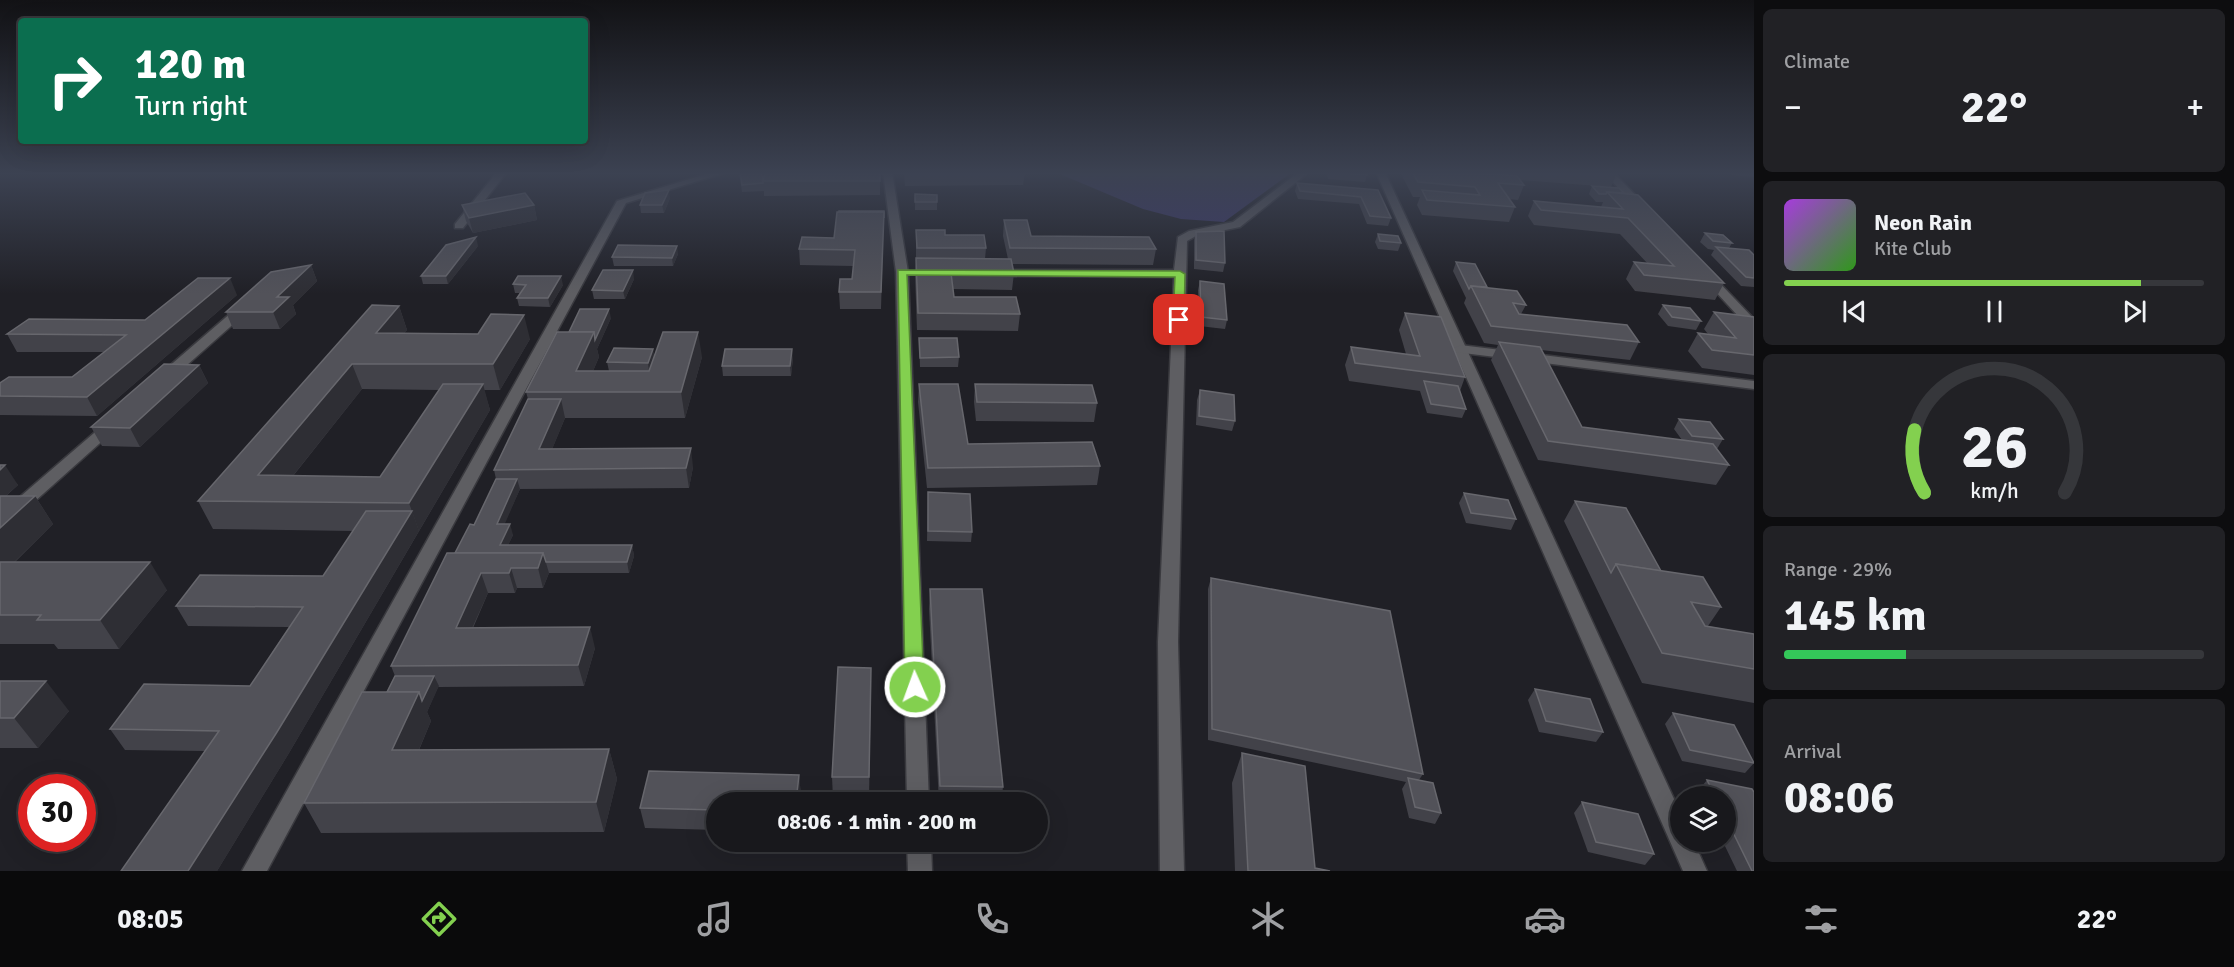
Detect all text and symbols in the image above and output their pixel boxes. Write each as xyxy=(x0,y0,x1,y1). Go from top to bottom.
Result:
text: 120 m xyxy=(135,39,246,90)
icon: right xyxy=(36,42,114,120)
text: Climate xyxy=(1784,49,1850,74)
text: 22° xyxy=(1961,80,2027,135)
text: − xyxy=(1784,87,1802,128)
text: + xyxy=(2186,87,2204,128)
text: Turn right xyxy=(135,90,248,123)
text: Neon Rain xyxy=(1874,209,1972,236)
text: Kite Club xyxy=(1874,236,1952,261)
pin xyxy=(1153,294,1204,345)
icon: previous xyxy=(1838,295,1871,328)
icon: pause xyxy=(1978,295,2011,328)
icon: next xyxy=(2118,295,2151,328)
icon: arrive xyxy=(1162,303,1195,336)
text: 26 xyxy=(1960,408,2028,485)
text: km/h xyxy=(1970,478,2018,504)
text: Range · 29% xyxy=(1784,557,1892,582)
text: 145 km xyxy=(1784,588,1927,643)
position arrow xyxy=(883,655,947,719)
text: Arrival xyxy=(1784,739,1842,764)
text: 08:06 xyxy=(1784,770,1894,825)
speed limit sign: 30 xyxy=(18,774,96,852)
map controls xyxy=(1670,786,1736,852)
button: layers xyxy=(1670,786,1736,852)
text: 08:06 · 1 min · 200 m xyxy=(777,808,977,835)
icon: directions xyxy=(418,898,460,940)
icon: music xyxy=(694,898,736,940)
icon: phone xyxy=(971,898,1013,940)
icon: climate xyxy=(1247,898,1289,940)
icon: car xyxy=(1524,898,1566,940)
icon: filters xyxy=(1800,898,1842,940)
text: 08:05 xyxy=(117,903,184,936)
text: 22° xyxy=(2077,903,2117,936)

